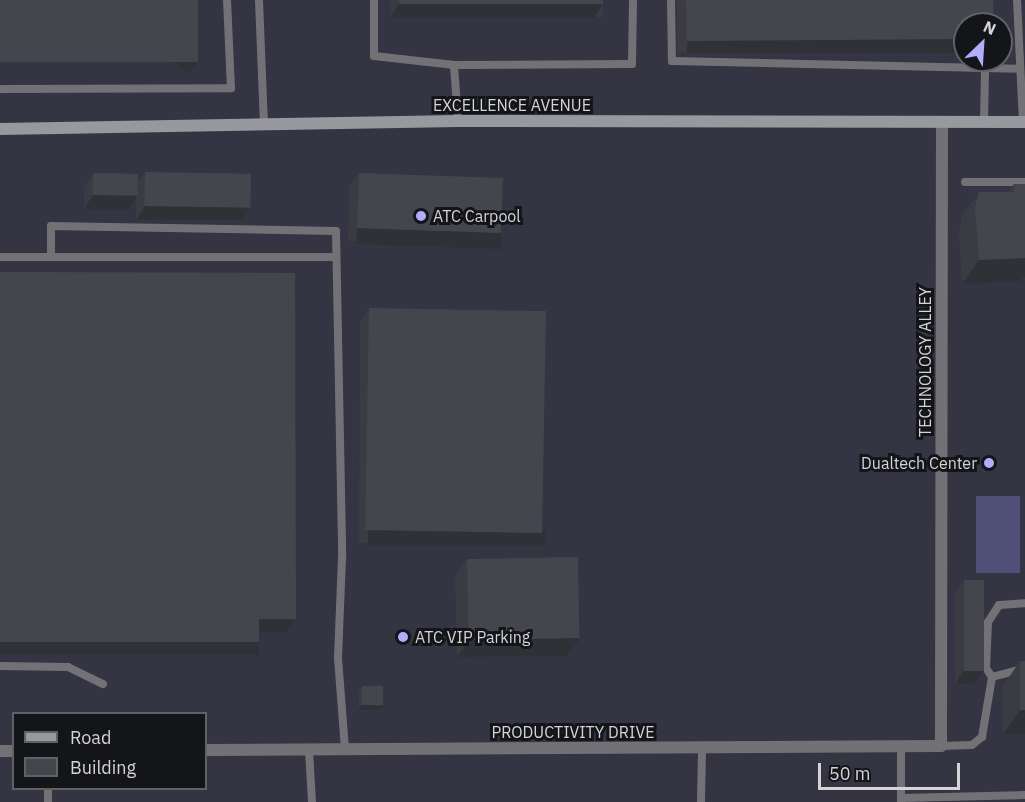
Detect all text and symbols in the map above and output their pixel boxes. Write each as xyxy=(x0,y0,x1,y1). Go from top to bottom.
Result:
north arrow xyxy=(953,12,1013,72)
text: N xyxy=(980,16,999,39)
street label: EXCELLENCE AVENUE xyxy=(433,95,591,115)
place label: ATC Carpool xyxy=(433,206,521,226)
marker: ATC Carpool xyxy=(414,209,428,223)
street label: TECHNOLOGY ALLEY xyxy=(915,287,935,437)
place label: Dualtech Center xyxy=(861,453,977,473)
marker: Dualtech Center xyxy=(982,456,996,470)
place label: ATC VIP Parking xyxy=(415,627,530,647)
marker: ATC VIP Parking xyxy=(396,630,410,644)
legend xyxy=(12,712,207,790)
street label: PRODUCTIVITY DRIVE xyxy=(491,722,655,742)
text: Road xyxy=(70,726,111,749)
scale bar xyxy=(821,751,964,789)
text: Building xyxy=(70,756,136,779)
text: 50 m xyxy=(829,762,871,785)

